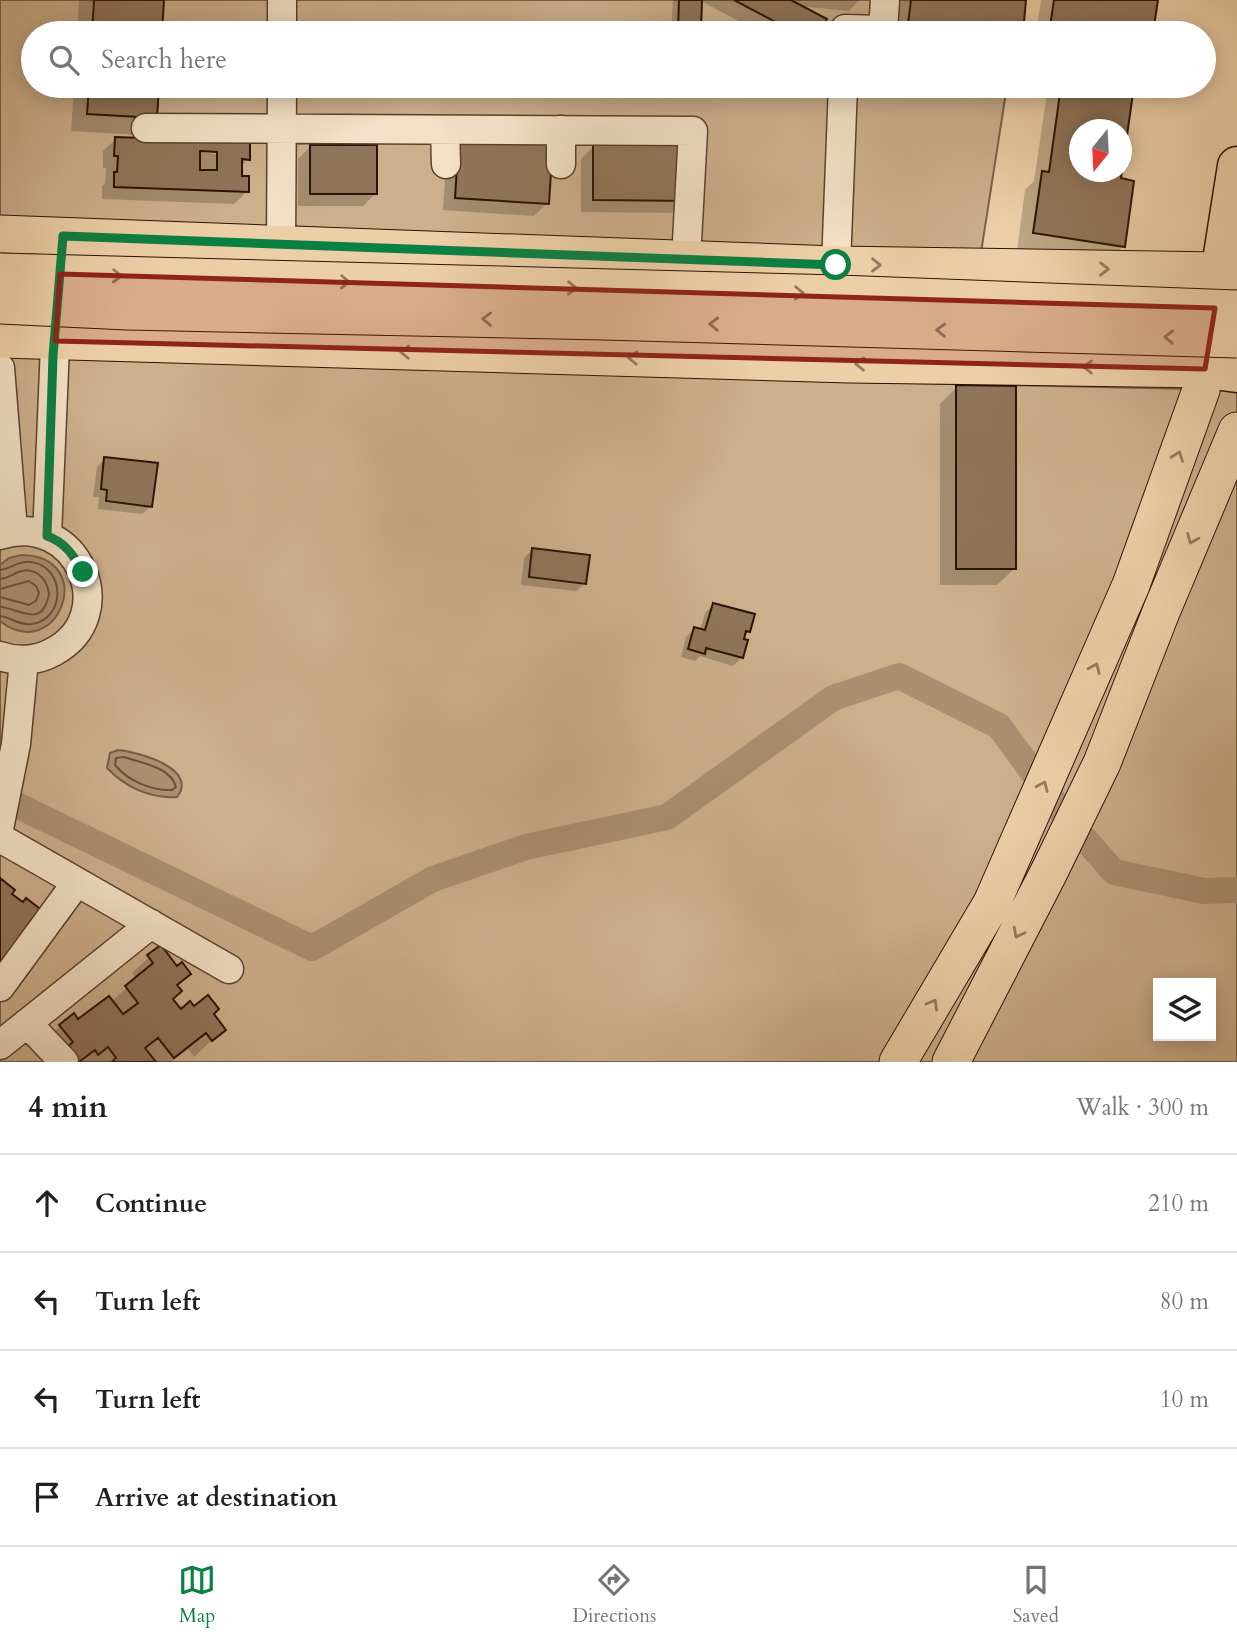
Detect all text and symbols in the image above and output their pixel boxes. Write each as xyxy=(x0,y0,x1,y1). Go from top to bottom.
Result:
search box xyxy=(21,21,1216,98)
icon: search xyxy=(45,41,83,79)
text: Search here xyxy=(101,42,227,77)
north arrow xyxy=(1069,119,1132,182)
route start xyxy=(820,249,851,280)
one-way arrow xyxy=(871,258,882,273)
one-way arrow xyxy=(1099,261,1109,277)
one-way arrow xyxy=(112,268,123,283)
one-way arrow xyxy=(340,274,350,290)
one-way arrow xyxy=(567,280,578,296)
one-way arrow xyxy=(795,285,805,301)
one-way arrow xyxy=(481,311,491,327)
one-way arrow xyxy=(708,317,719,332)
one-way arrow xyxy=(936,323,947,338)
one-way arrow xyxy=(1163,329,1174,344)
one-way arrow xyxy=(399,344,410,360)
one-way arrow xyxy=(627,350,637,366)
one-way arrow xyxy=(854,356,865,372)
one-way arrow xyxy=(1082,359,1092,375)
one-way arrow xyxy=(1169,450,1183,462)
one-way arrow xyxy=(1186,533,1200,545)
route end xyxy=(67,556,98,587)
one-way arrow xyxy=(1087,662,1101,675)
one-way arrow xyxy=(1035,781,1049,793)
one-way arrow xyxy=(1013,925,1026,938)
map controls xyxy=(1153,978,1216,1041)
button: layers xyxy=(1153,978,1216,1041)
one-way arrow xyxy=(925,998,938,1011)
text: 4 min xyxy=(28,1087,108,1128)
text: Walk · 300 m xyxy=(1076,1092,1209,1123)
icon: ahead xyxy=(28,1184,66,1222)
text: Continue xyxy=(95,1186,207,1221)
text: 210 m xyxy=(1148,1188,1209,1219)
icon: left xyxy=(28,1282,66,1320)
text: Turn left xyxy=(95,1284,200,1319)
text: 80 m xyxy=(1160,1286,1209,1317)
icon: left xyxy=(28,1380,66,1418)
text: Turn left xyxy=(95,1382,200,1417)
text: 10 m xyxy=(1160,1384,1209,1415)
icon: arrive xyxy=(28,1478,66,1516)
text: Arrive at destination xyxy=(95,1480,338,1515)
tab: Map xyxy=(178,1561,216,1629)
tab: Directions xyxy=(573,1561,656,1629)
tab: Saved xyxy=(1013,1561,1059,1629)

